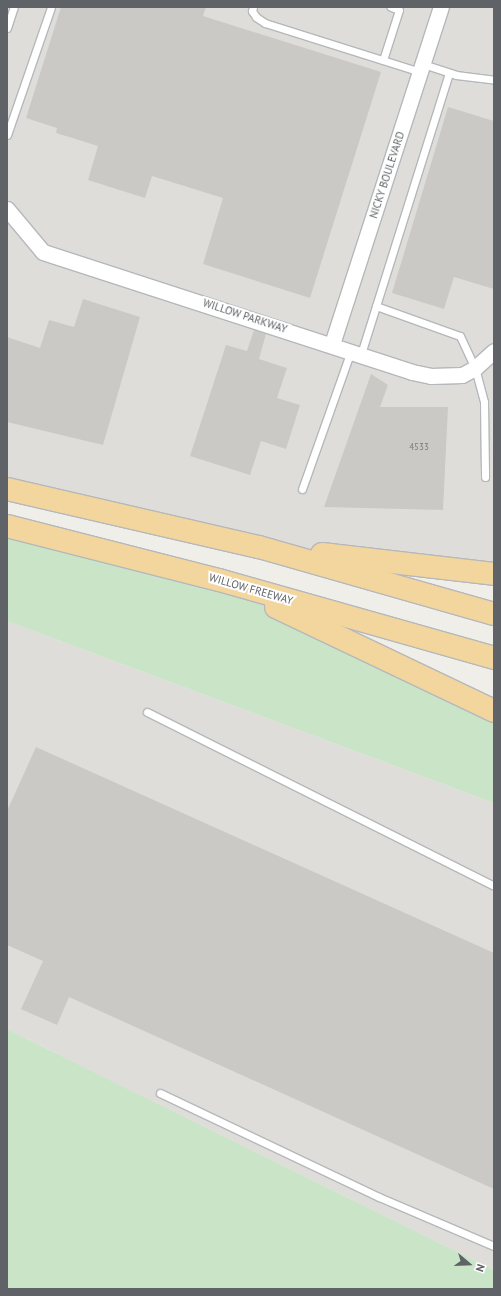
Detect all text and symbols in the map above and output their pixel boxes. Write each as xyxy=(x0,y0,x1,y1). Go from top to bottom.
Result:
street label: NICKY BOULEVARD xyxy=(367,130,407,220)
street label: WILLOW PARKWAY xyxy=(201,296,289,336)
house number: 4533 xyxy=(409,442,429,452)
street label: WILLOW FREEWAY xyxy=(207,571,295,607)
north arrow xyxy=(449,1244,489,1284)
text: N xyxy=(473,1262,488,1274)

